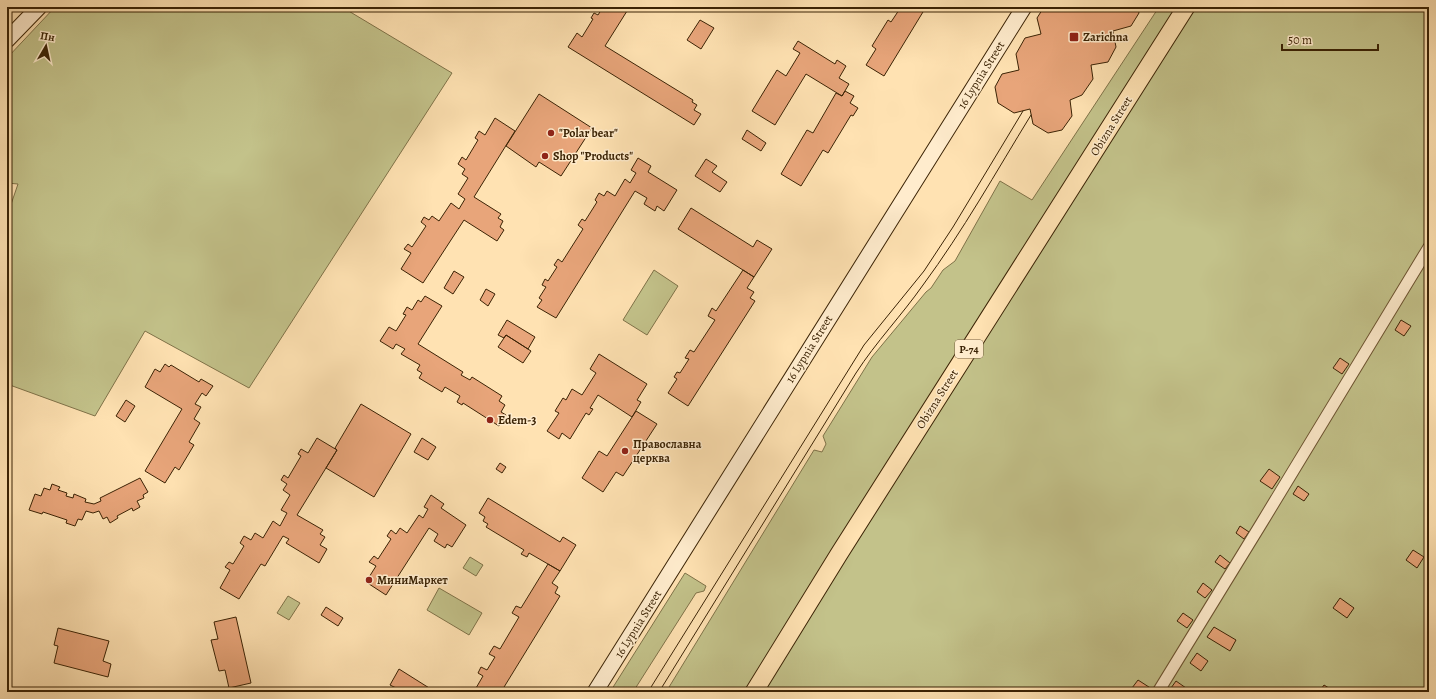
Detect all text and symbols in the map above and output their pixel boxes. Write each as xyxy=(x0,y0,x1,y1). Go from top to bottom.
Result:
north arrow xyxy=(26,26,66,66)
scale bar xyxy=(1282,26,1378,52)
text: Пн xyxy=(39,28,56,45)
place label: Zarichna xyxy=(1083,29,1129,45)
marker: Zarichna xyxy=(1068,31,1080,43)
text: 50 m xyxy=(1288,32,1312,48)
street label: 16 Lypnia Street xyxy=(954,38,1008,112)
street label: Obizna Street xyxy=(1086,93,1136,159)
place label: "Polar bear" xyxy=(559,125,618,141)
marker: "Polar bear" xyxy=(546,128,556,138)
place label: Shop "Products" xyxy=(553,148,633,164)
marker: Shop "Products" xyxy=(540,151,550,161)
street label: 16 Lypnia Street xyxy=(782,312,836,386)
road number: Р-74 xyxy=(955,340,983,358)
street label: Obizna Street xyxy=(912,366,962,432)
place label: Edem-3 xyxy=(498,412,536,428)
marker: Edem-3 xyxy=(485,415,495,425)
place label: Православна церква xyxy=(633,436,702,466)
marker: Православна церква xyxy=(620,446,630,456)
place label: МиниМаркет xyxy=(377,572,448,588)
marker: МиниМаркет xyxy=(364,575,374,585)
street label: 16 Lypnia Street xyxy=(611,587,665,661)

